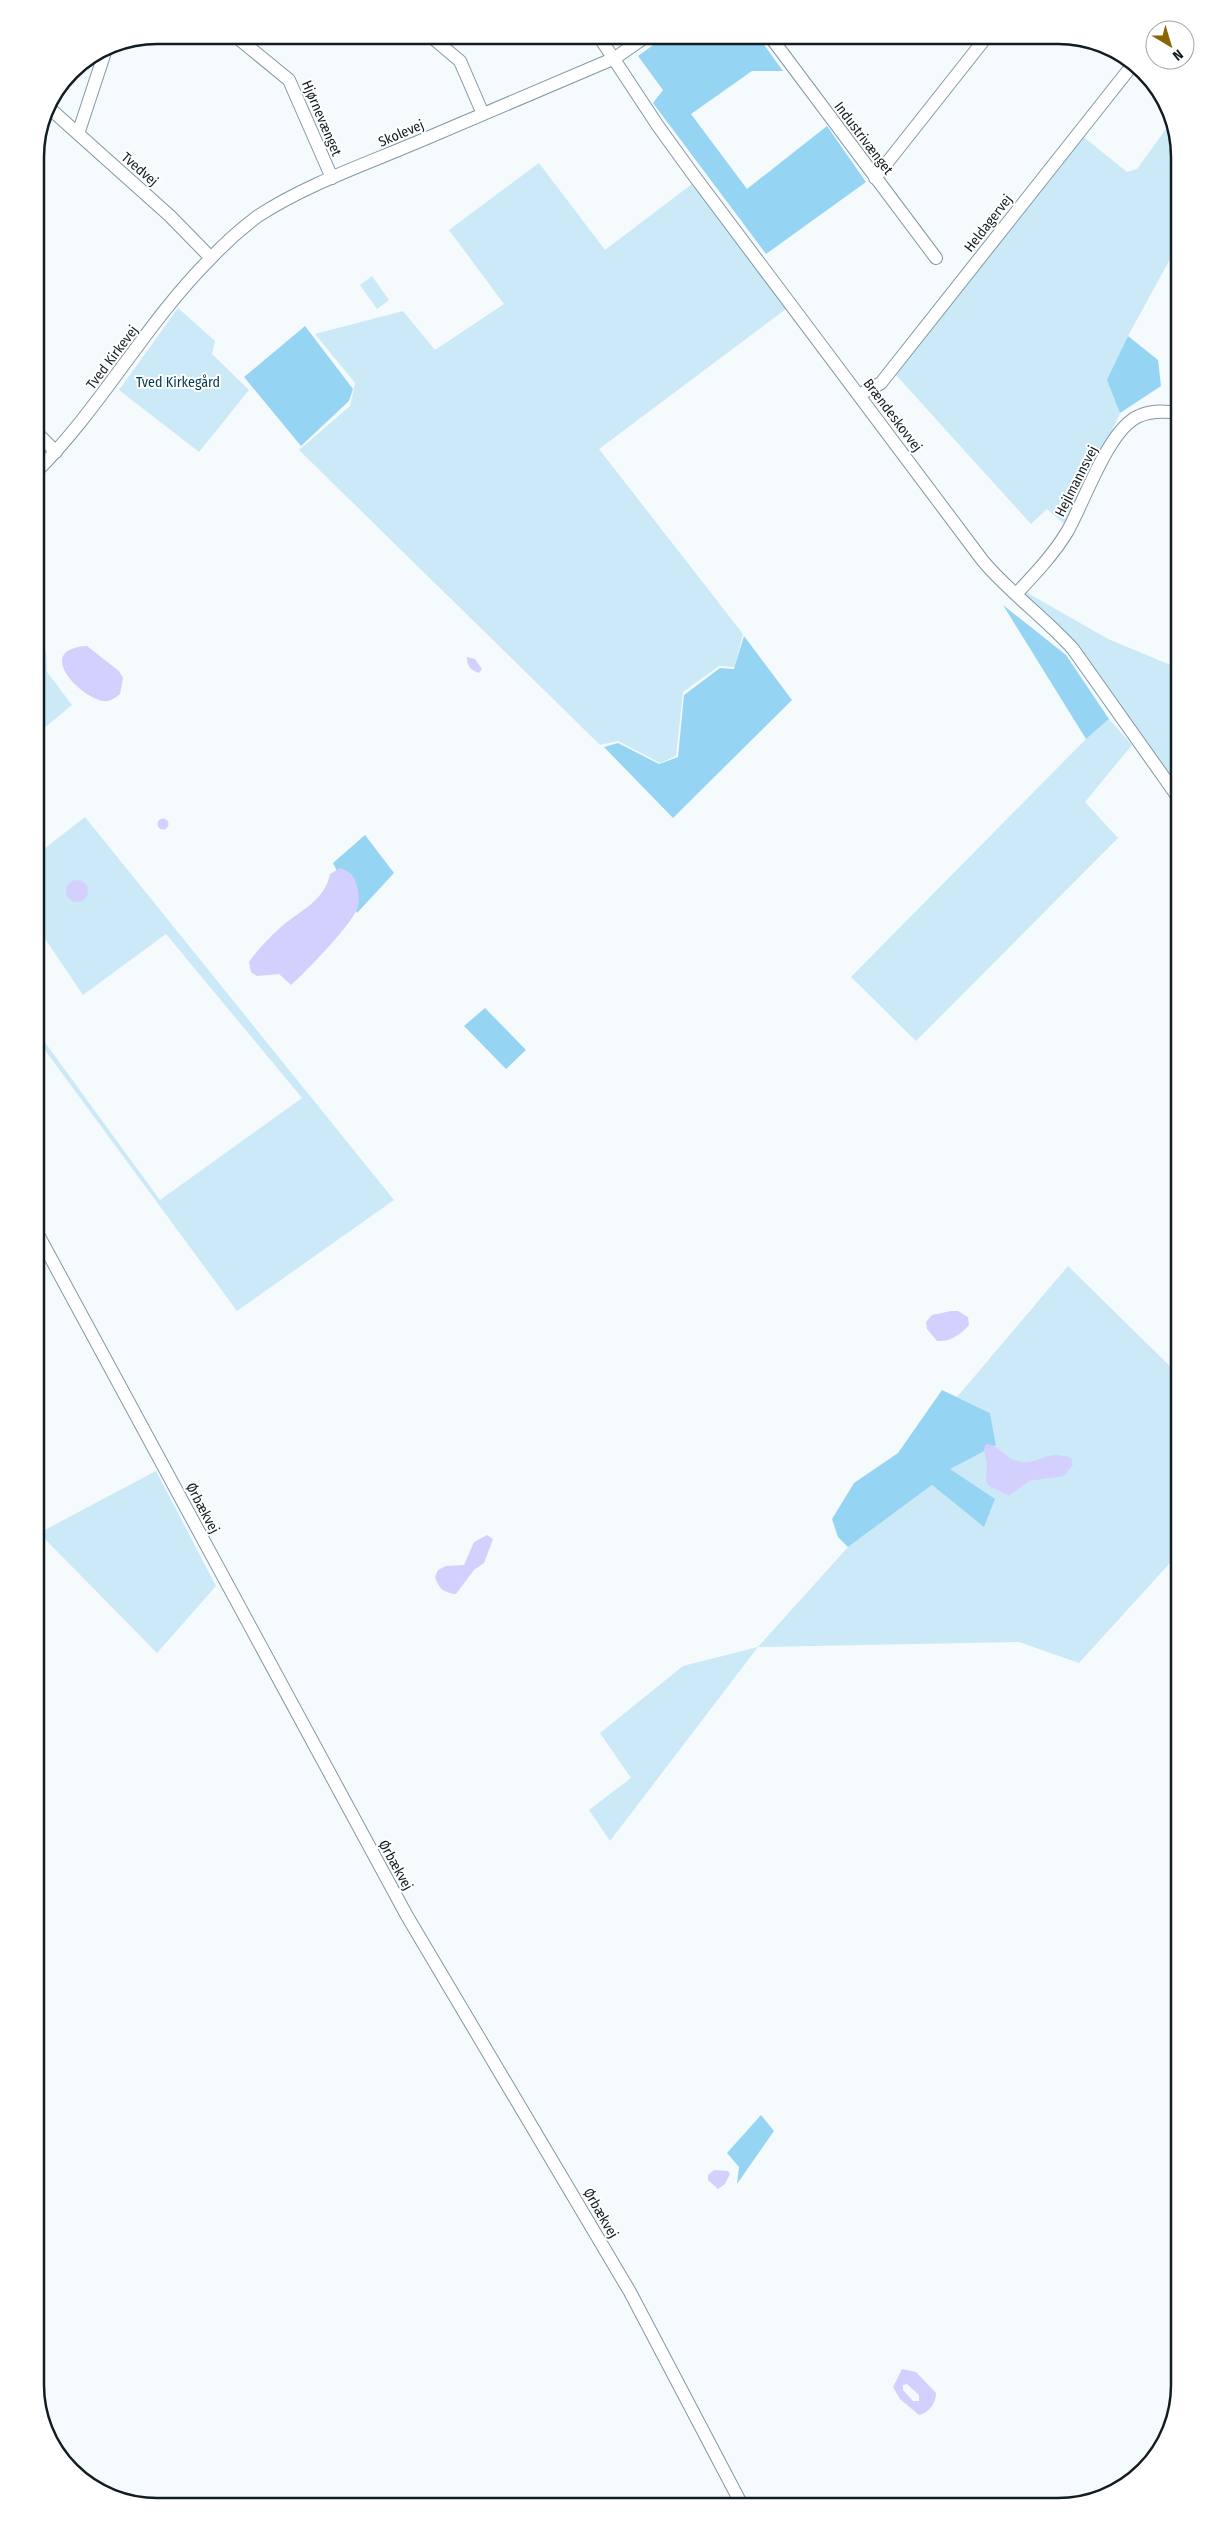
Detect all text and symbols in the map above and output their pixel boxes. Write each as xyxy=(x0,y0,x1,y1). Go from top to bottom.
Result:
north arrow xyxy=(1145,20,1195,70)
text: N xyxy=(1169,46,1186,64)
street label: Hjørnevænget xyxy=(298,78,345,159)
street label: Industrivænget xyxy=(831,98,897,178)
street label: Skolevej xyxy=(376,116,427,151)
street label: Tvedvej xyxy=(118,149,162,190)
street label: Heldagervej xyxy=(961,191,1016,255)
street label: Tved Kirkevej xyxy=(83,322,142,393)
park label: Tved Kirkegård xyxy=(136,374,220,391)
street label: Brændeskovvej xyxy=(860,375,926,455)
street label: Hejlmannsvej xyxy=(1051,443,1102,520)
street label: Ørbækvej xyxy=(182,1480,223,1536)
street label: Ørbækvej xyxy=(375,1837,416,1893)
street label: Ørbækvej xyxy=(579,2185,622,2241)

